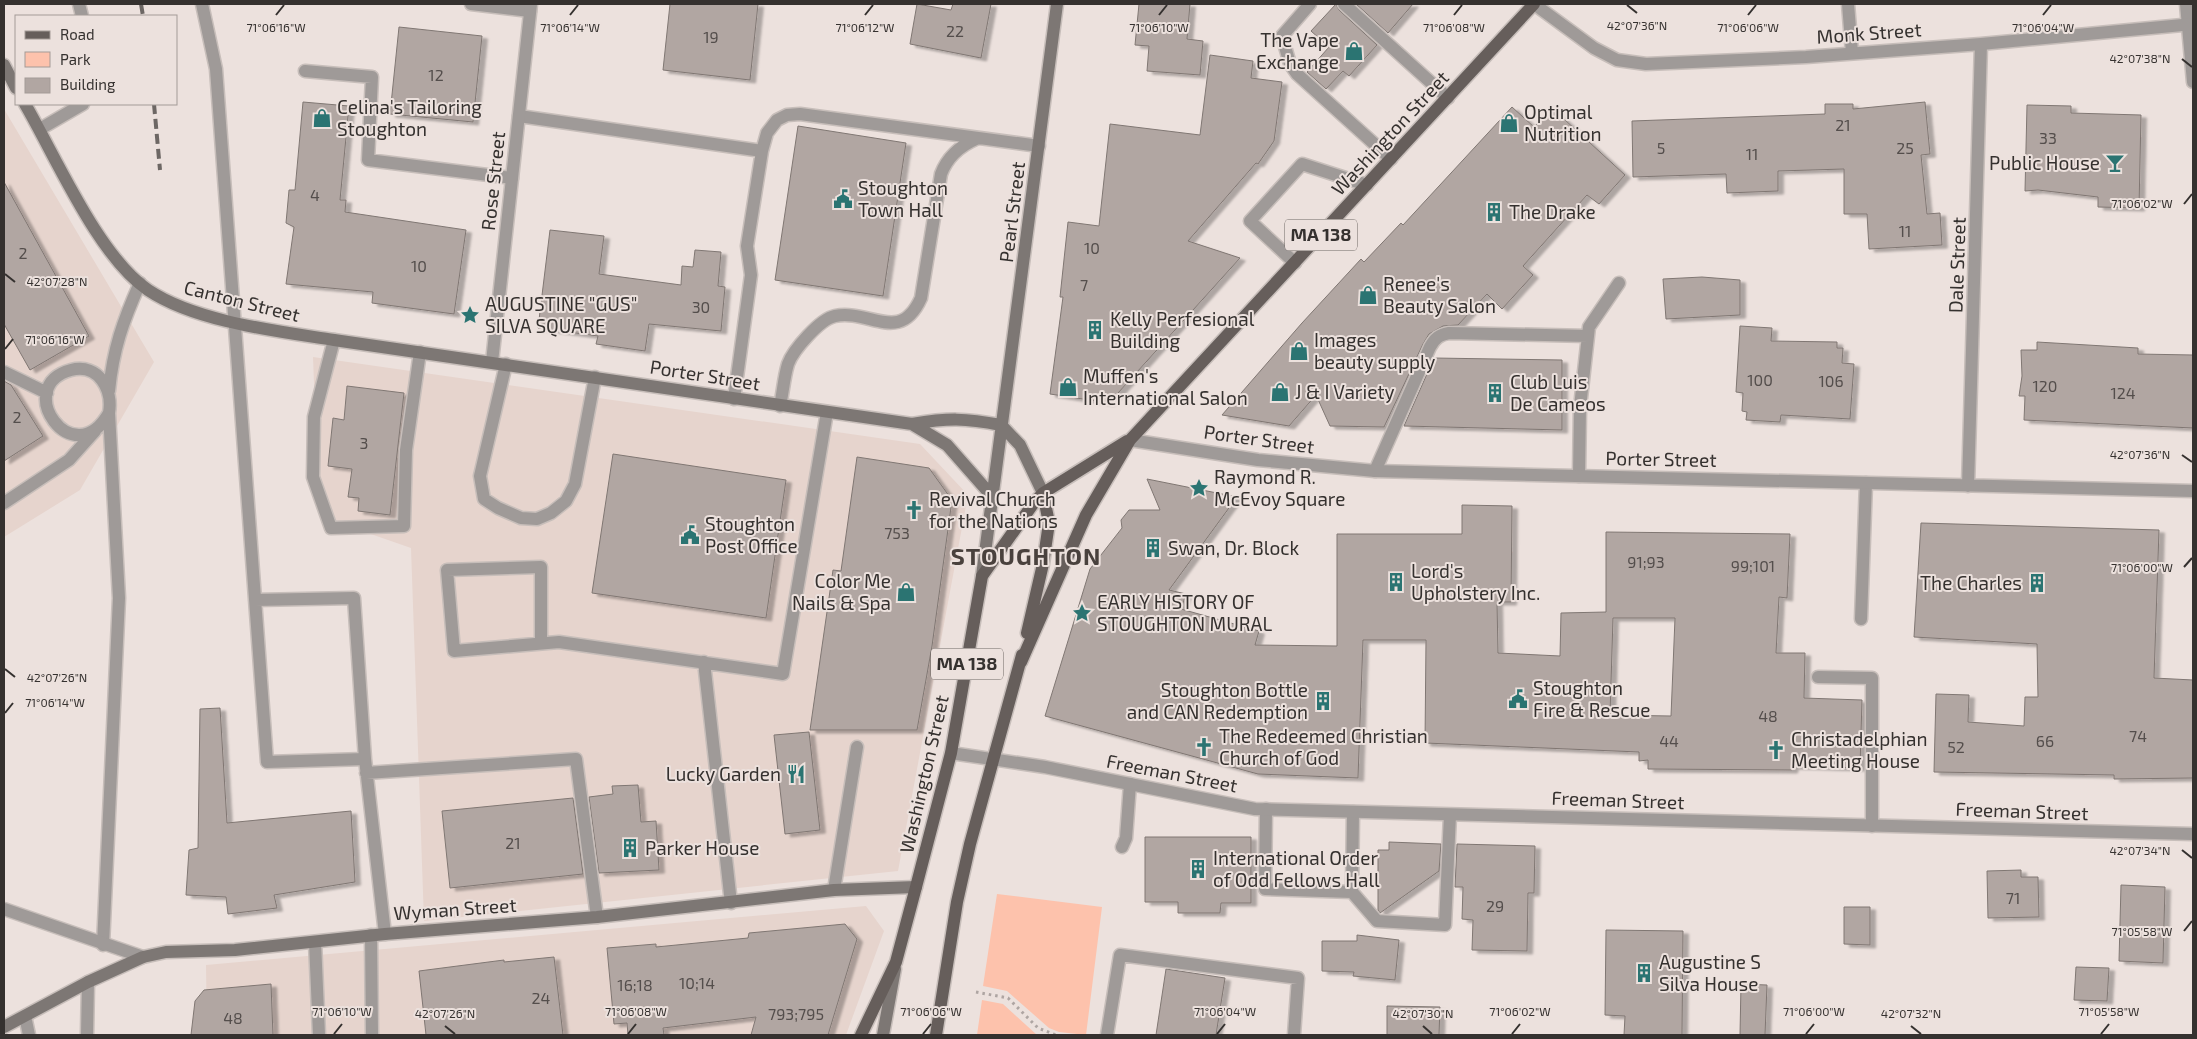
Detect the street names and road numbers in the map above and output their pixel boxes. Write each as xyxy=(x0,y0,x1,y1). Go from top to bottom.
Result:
street label: Monk Street xyxy=(1816,17,1922,48)
street label: Washington Street xyxy=(1326,66,1453,200)
street label: Rose Street xyxy=(476,130,509,232)
street label: Pearl Street xyxy=(994,160,1029,264)
street label: Dale Street xyxy=(1943,217,1970,313)
road number: MA 138 xyxy=(1285,220,1357,250)
street label: Canton Street xyxy=(182,275,302,326)
street label: Porter Street xyxy=(648,354,762,395)
street label: Porter Street xyxy=(1202,419,1316,458)
street label: Porter Street xyxy=(1605,446,1717,471)
road number: MA 138 xyxy=(931,649,1003,680)
street label: Washington Street xyxy=(894,693,953,855)
street label: Freeman Street xyxy=(1105,749,1239,796)
street label: Freeman Street xyxy=(1551,786,1685,813)
street label: Freeman Street xyxy=(1955,797,2089,824)
street label: Wyman Street xyxy=(393,893,517,924)

